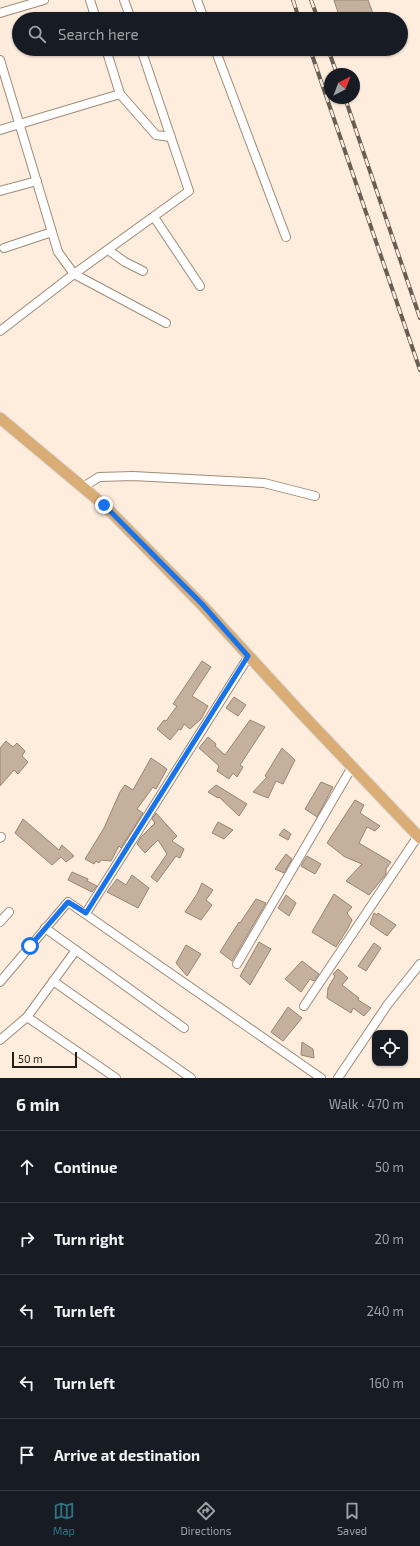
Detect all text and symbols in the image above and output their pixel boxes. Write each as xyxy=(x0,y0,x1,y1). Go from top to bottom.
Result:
search box xyxy=(12,12,408,56)
icon: search xyxy=(26,23,48,45)
text: Search here xyxy=(58,25,139,43)
north arrow xyxy=(324,68,360,104)
route end xyxy=(95,496,113,514)
route start xyxy=(21,937,39,955)
map controls xyxy=(372,1030,408,1066)
button: locate xyxy=(372,1030,408,1066)
scale bar xyxy=(12,1050,77,1069)
text: 50 m xyxy=(18,1052,43,1065)
text: 6 min xyxy=(16,1094,60,1114)
text: Walk · 470 m xyxy=(329,1096,404,1112)
icon: ahead xyxy=(16,1156,38,1178)
text: Continue xyxy=(54,1158,117,1176)
text: 50 m xyxy=(375,1159,404,1175)
icon: right xyxy=(16,1228,38,1250)
text: Turn right xyxy=(54,1230,124,1248)
text: 20 m xyxy=(375,1231,404,1247)
icon: left xyxy=(16,1300,38,1322)
text: Turn left xyxy=(54,1302,115,1320)
text: 240 m xyxy=(367,1303,404,1319)
icon: left xyxy=(16,1372,38,1394)
text: Turn left xyxy=(54,1374,115,1392)
text: 160 m xyxy=(369,1375,404,1391)
icon: arrive xyxy=(16,1444,38,1466)
text: Arrive at destination xyxy=(54,1446,200,1464)
tab: Map xyxy=(53,1500,75,1537)
tab: Directions xyxy=(181,1500,231,1537)
tab: Saved xyxy=(337,1500,367,1537)

